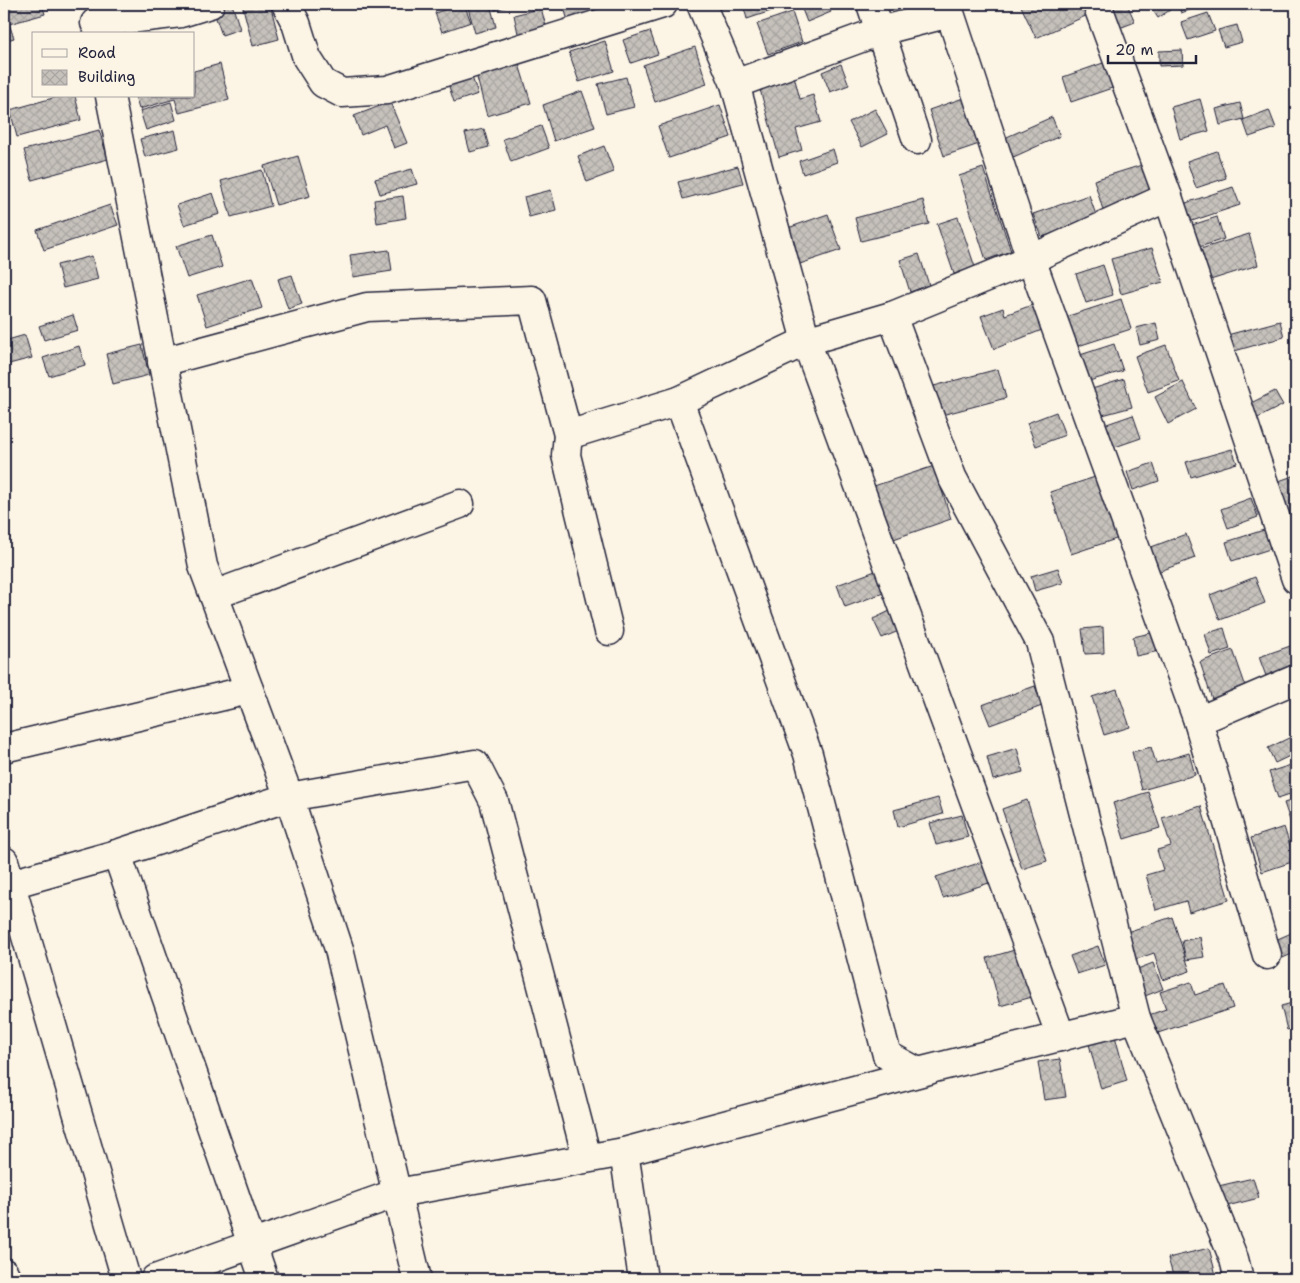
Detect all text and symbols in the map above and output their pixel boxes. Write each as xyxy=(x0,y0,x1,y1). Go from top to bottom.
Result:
legend xyxy=(32,32,195,98)
scale bar xyxy=(1108,32,1195,64)
text: 20 m xyxy=(1115,40,1154,60)
text: Road xyxy=(78,43,116,63)
text: Building xyxy=(78,67,135,87)

